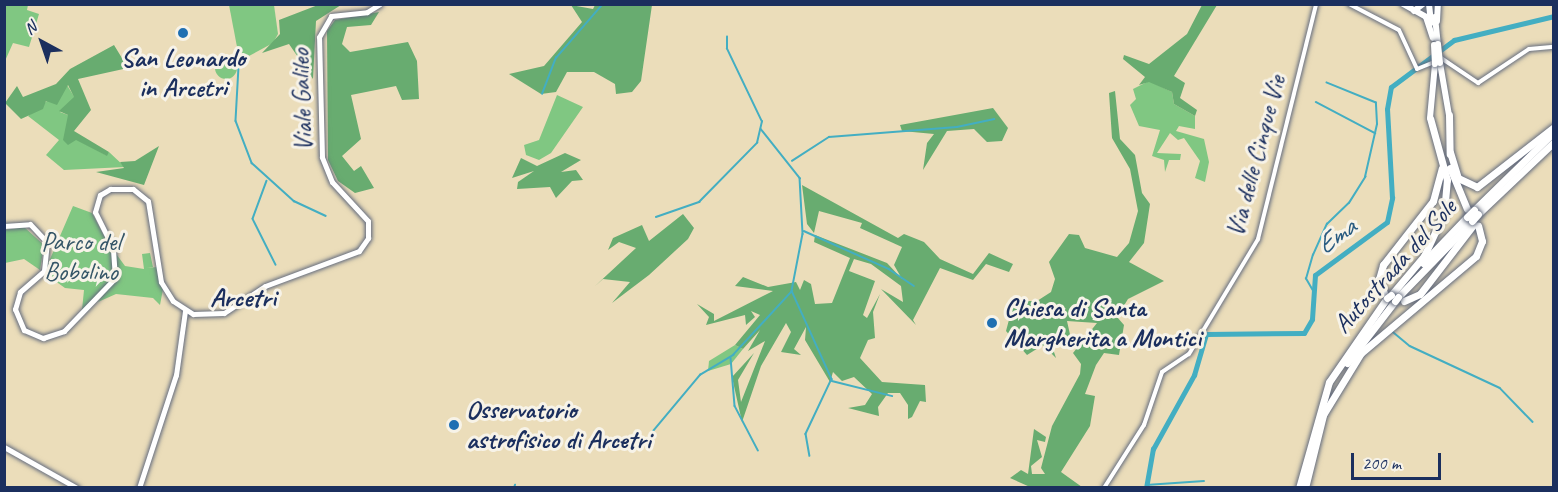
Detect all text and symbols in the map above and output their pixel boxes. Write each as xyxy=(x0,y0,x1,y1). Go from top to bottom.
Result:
north arrow xyxy=(12,12,72,72)
text: N xyxy=(20,17,41,39)
marker: San Leonardo in Arcetri xyxy=(176,26,190,40)
place label: San Leonardo in Arcetri xyxy=(121,42,245,104)
street label: Viale Galileo xyxy=(285,48,319,152)
street label: Via delle Cinque Vie xyxy=(1220,72,1292,240)
street label: Autostrada del Sole xyxy=(1327,193,1463,339)
water label: Ema xyxy=(1310,211,1362,261)
park label: Parco del Bobolino xyxy=(41,226,121,288)
district label: Arcetri xyxy=(210,282,276,314)
place label: Chiesa di Santa Margherita a Montici xyxy=(1004,292,1202,354)
marker: Chiesa di Santa Margherita a Montici xyxy=(985,316,999,330)
place label: Osservatorio astrofisico di Arcetri xyxy=(466,394,651,455)
marker: Osservatorio astrofisico di Arcetri xyxy=(447,418,461,432)
scale bar xyxy=(1354,441,1444,479)
text: 200 m xyxy=(1362,452,1401,474)

